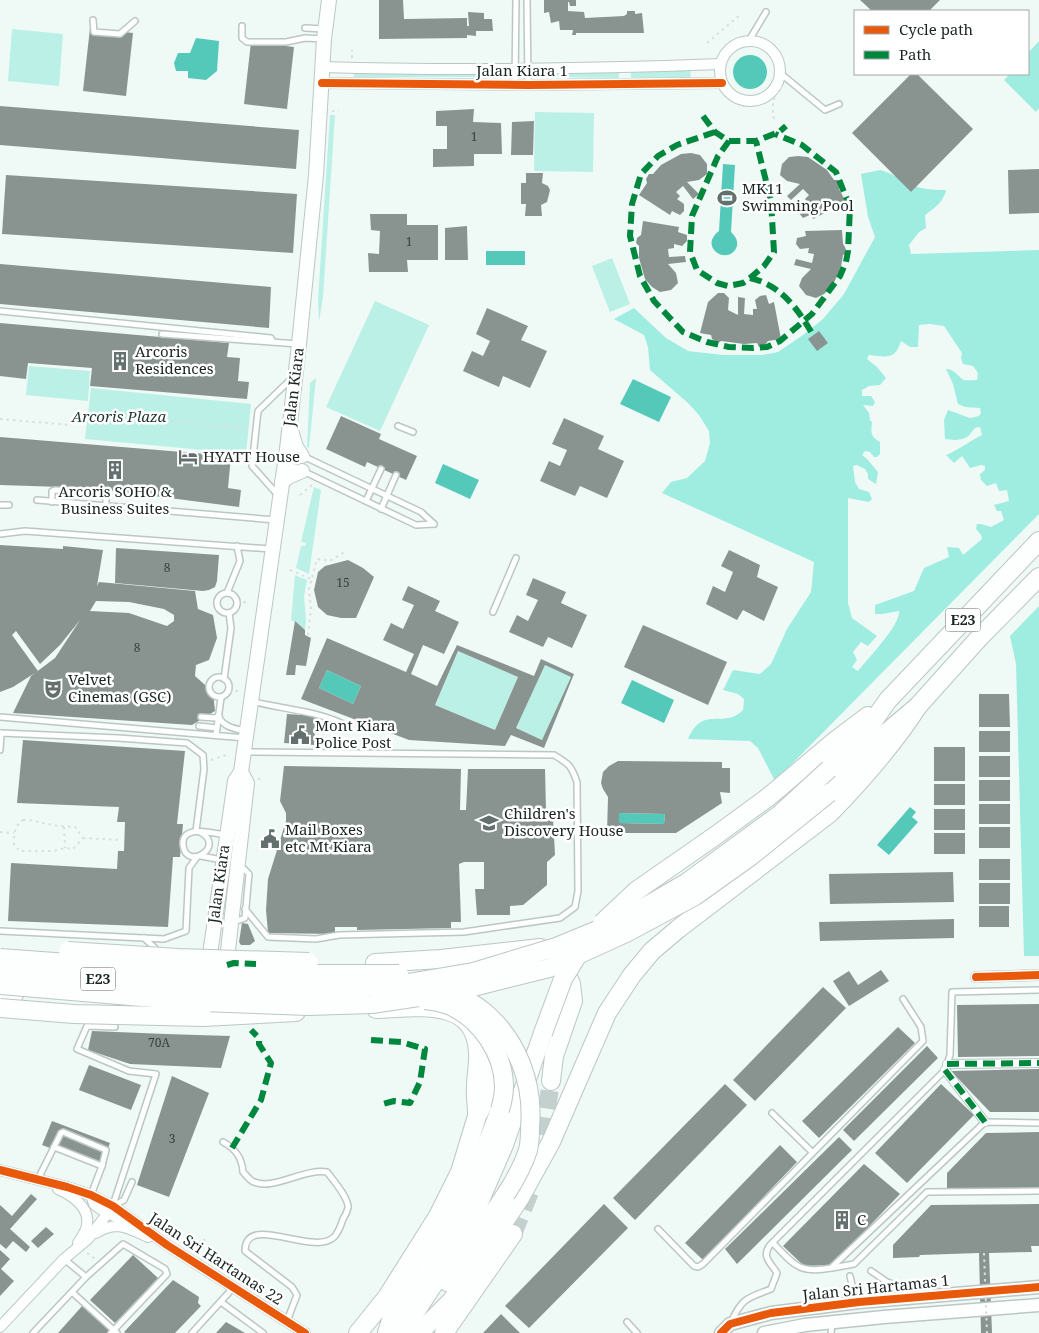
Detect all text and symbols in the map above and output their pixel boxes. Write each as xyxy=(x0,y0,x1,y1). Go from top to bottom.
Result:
legend xyxy=(854,10,1029,75)
text: Cycle path xyxy=(899,19,974,39)
text: Path xyxy=(899,44,932,64)
street label: Jalan Kiara 1 xyxy=(475,60,568,80)
house number: 1 xyxy=(471,128,477,145)
place label: MK11 Swimming Pool xyxy=(742,178,854,215)
sports icon: MK11 Swimming Pool xyxy=(716,187,738,209)
house number: 1 xyxy=(406,233,412,250)
place label: Arcoris Residences xyxy=(135,341,214,378)
street label: Jalan Kiara xyxy=(278,346,308,429)
building icon: Arcoris Residences xyxy=(109,350,131,372)
park label: Arcoris Plaza xyxy=(71,406,167,426)
hotel icon: HYATT House xyxy=(177,446,199,468)
place label: HYATT House xyxy=(203,446,300,466)
building icon: Arcoris SOHO & Business Suites xyxy=(104,459,126,481)
place label: Arcoris SOHO & Business Suites xyxy=(58,481,172,518)
house number: 8 xyxy=(164,559,171,576)
house number: 15 xyxy=(336,574,350,591)
road number: E23 xyxy=(946,608,980,632)
house number: 8 xyxy=(134,639,141,656)
place label: Velvet Cinemas (GSC) xyxy=(68,669,171,706)
theatre icon: Velvet Cinemas (GSC) xyxy=(42,678,64,700)
place label: Mont Kiara Police Post xyxy=(315,715,396,752)
public building icon: Mont Kiara Police Post xyxy=(289,724,311,746)
place label: Children's Discovery House xyxy=(504,803,624,840)
school or university icon: Children's Discovery House xyxy=(478,812,500,834)
place label: Mail Boxes etc Mt Kiara xyxy=(285,819,372,856)
public building icon: Mail Boxes etc Mt Kiara xyxy=(259,828,281,850)
street label: Jalan Kiara xyxy=(202,843,233,926)
road number: E23 xyxy=(80,968,116,991)
house number: 70A xyxy=(148,1034,170,1051)
house number: 3 xyxy=(169,1130,176,1147)
street label: Jalan Sri Hartamas 22 xyxy=(145,1207,287,1309)
building icon: C xyxy=(831,1209,853,1231)
place label: C xyxy=(857,1209,866,1229)
street label: Jalan Sri Hartamas 1 xyxy=(801,1269,950,1305)

